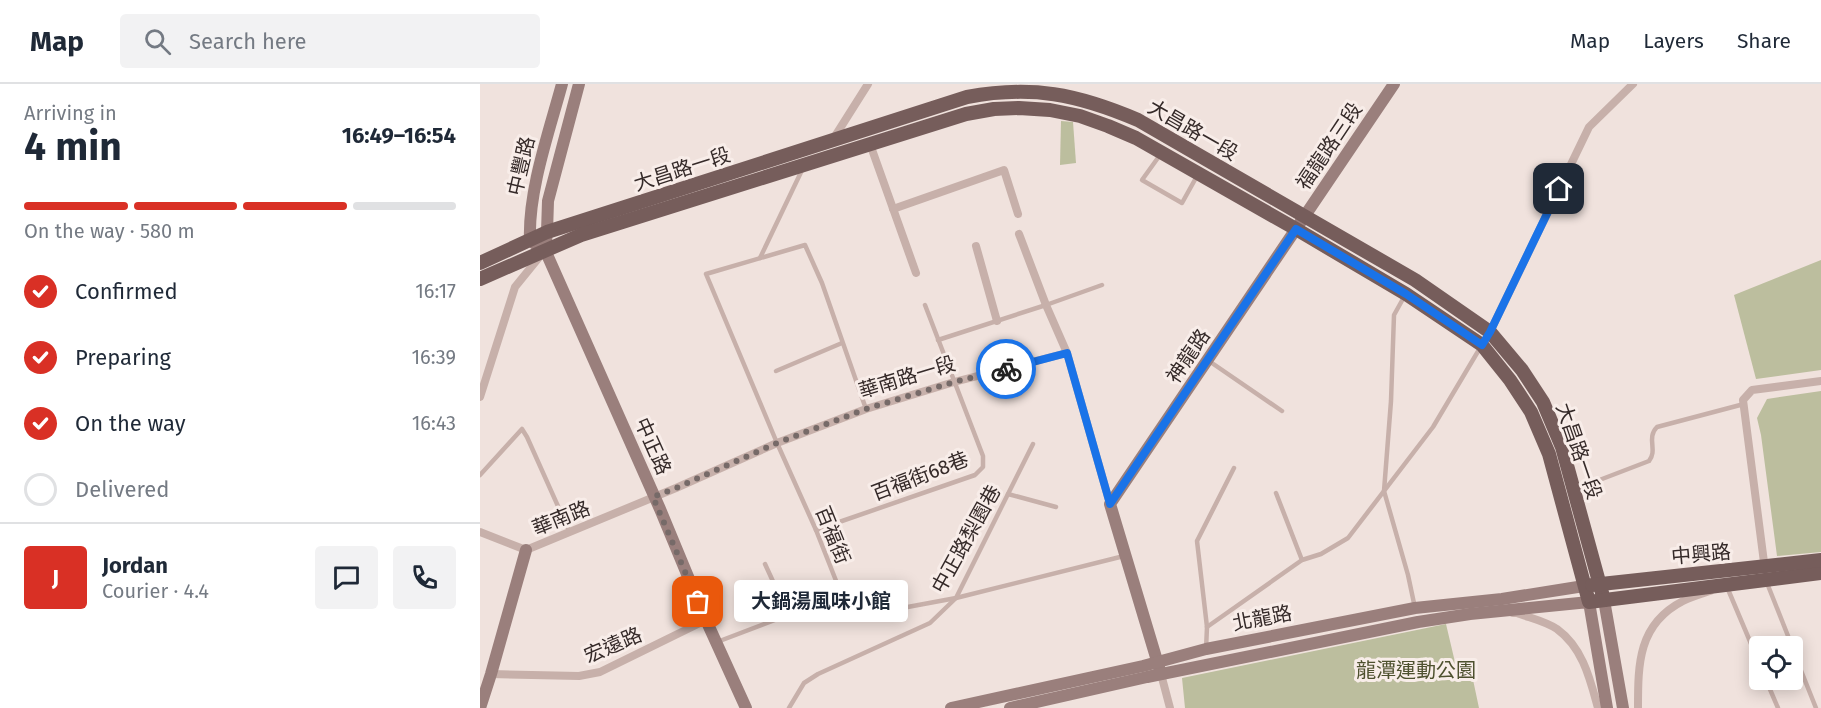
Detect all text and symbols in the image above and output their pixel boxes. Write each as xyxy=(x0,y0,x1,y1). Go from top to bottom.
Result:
search box xyxy=(120,14,540,68)
text: Map xyxy=(30,25,84,58)
icon: search xyxy=(141,25,174,58)
text: Search here xyxy=(189,28,307,55)
text: Map xyxy=(1570,28,1610,54)
text: Layers xyxy=(1643,28,1704,54)
text: Share xyxy=(1737,28,1791,54)
street label: 大昌路一段 xyxy=(1144,95,1242,165)
street label: 福龍路三段 xyxy=(1291,98,1367,194)
text: Arriving in xyxy=(24,101,117,125)
text: 16:49–16:54 xyxy=(342,122,456,149)
text: 4 min xyxy=(24,124,122,170)
street label: 中豐路 xyxy=(503,134,539,198)
street label: 大昌路一段 xyxy=(631,142,733,196)
pin xyxy=(1533,163,1584,214)
icon: home xyxy=(1542,172,1575,205)
text: On the way · 580 m xyxy=(24,219,195,243)
icon: check xyxy=(24,275,57,308)
text: Confirmed xyxy=(75,278,178,305)
text: 16:17 xyxy=(415,279,456,303)
street label: 神龍路 xyxy=(1161,324,1215,388)
courier xyxy=(976,339,1036,399)
icon: check xyxy=(24,341,57,374)
text: Preparing xyxy=(75,344,171,371)
text: 16:39 xyxy=(411,345,456,369)
street label: 華南路一段 xyxy=(856,351,958,403)
icon: bike xyxy=(990,353,1023,386)
street label: 大昌路一段 xyxy=(1551,400,1607,502)
icon: check xyxy=(24,407,57,440)
text: On the way xyxy=(75,410,186,437)
text: 16:43 xyxy=(412,411,456,435)
street label: 中正路 xyxy=(630,414,676,478)
street label: 百福街68巷 xyxy=(868,447,972,505)
text: Delivered xyxy=(75,476,170,503)
street label: 中正路梨園巷 xyxy=(926,481,1006,597)
street label: 華南路 xyxy=(529,496,593,540)
street label: 百福街 xyxy=(811,503,855,567)
street label: 中興路 xyxy=(1670,539,1732,569)
button: chat xyxy=(315,546,378,609)
button: phone xyxy=(393,546,456,609)
text: Jordan xyxy=(102,552,168,579)
text: J xyxy=(52,564,59,591)
pin xyxy=(672,576,723,627)
text: Courier · 4.4 xyxy=(102,579,209,603)
callout: 大鍋湯風味小館 xyxy=(734,581,908,623)
icon: bag xyxy=(681,585,714,618)
text: 大鍋湯風味小館 xyxy=(751,589,891,613)
street label: 北龍路 xyxy=(1230,600,1294,636)
street label: 宏遠路 xyxy=(581,622,645,668)
map controls xyxy=(1749,636,1803,690)
button: locate xyxy=(1749,636,1803,690)
park label: 龍潭運動公園 xyxy=(1356,658,1476,682)

